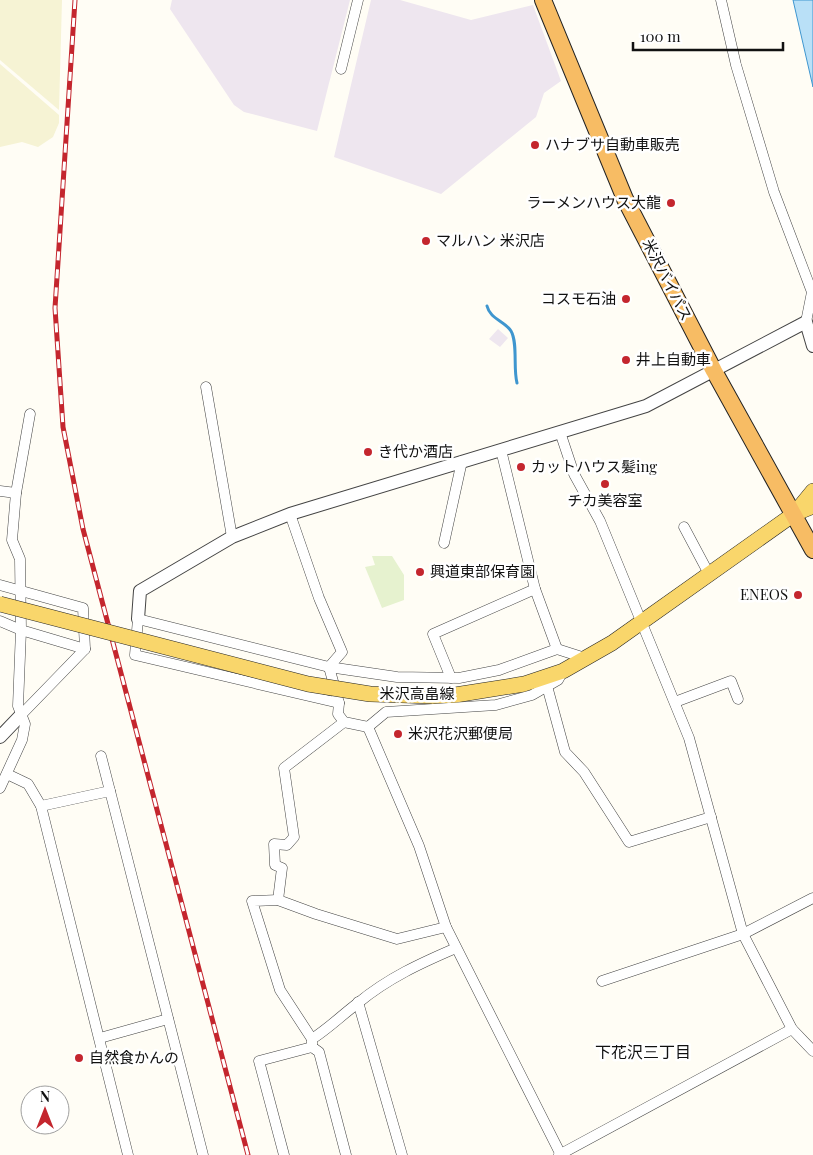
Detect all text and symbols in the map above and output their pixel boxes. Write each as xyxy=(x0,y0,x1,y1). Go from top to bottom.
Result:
scale bar xyxy=(633,20,783,52)
text: 100 m xyxy=(640,26,681,46)
place label: ハナブサ自動車販売 xyxy=(545,134,680,154)
marker: ハナブサ自動車販売 xyxy=(529,139,541,151)
place label: ラーメンハウス大龍 xyxy=(527,192,661,212)
marker: ラーメンハウス大龍 xyxy=(665,197,677,209)
place label: マルハン 米沢店 xyxy=(436,230,545,250)
marker: マルハン 米沢店 xyxy=(420,235,432,247)
street label: 米沢バイパス xyxy=(639,235,697,324)
place label: コスモ石油 xyxy=(541,288,616,308)
marker: コスモ石油 xyxy=(620,293,632,305)
place label: 井上自動車 xyxy=(636,349,711,369)
marker: 井上自動車 xyxy=(620,354,632,366)
place label: き代か酒店 xyxy=(378,441,453,461)
marker: き代か酒店 xyxy=(362,446,374,458)
place label: カットハウス髪ing xyxy=(531,456,657,476)
marker: カットハウス髪ing xyxy=(515,461,527,473)
marker: チカ美容室 xyxy=(599,478,611,490)
place label: チカ美容室 xyxy=(567,490,643,510)
place label: 興道東部保育園 xyxy=(430,561,535,581)
marker: 興道東部保育園 xyxy=(414,566,426,578)
place label: ENEOS xyxy=(740,584,788,604)
marker: ENEOS xyxy=(792,589,804,601)
street label: 米沢高畠線 xyxy=(379,683,455,703)
place label: 米沢花沢郵便局 xyxy=(408,723,513,743)
marker: 米沢花沢郵便局 xyxy=(392,728,404,740)
district label: 下花沢三丁目 xyxy=(595,1041,691,1062)
place label: 自然食かんの xyxy=(89,1047,179,1067)
marker: 自然食かんの xyxy=(73,1052,85,1064)
north arrow xyxy=(20,1085,70,1135)
text: N xyxy=(40,1087,50,1106)

